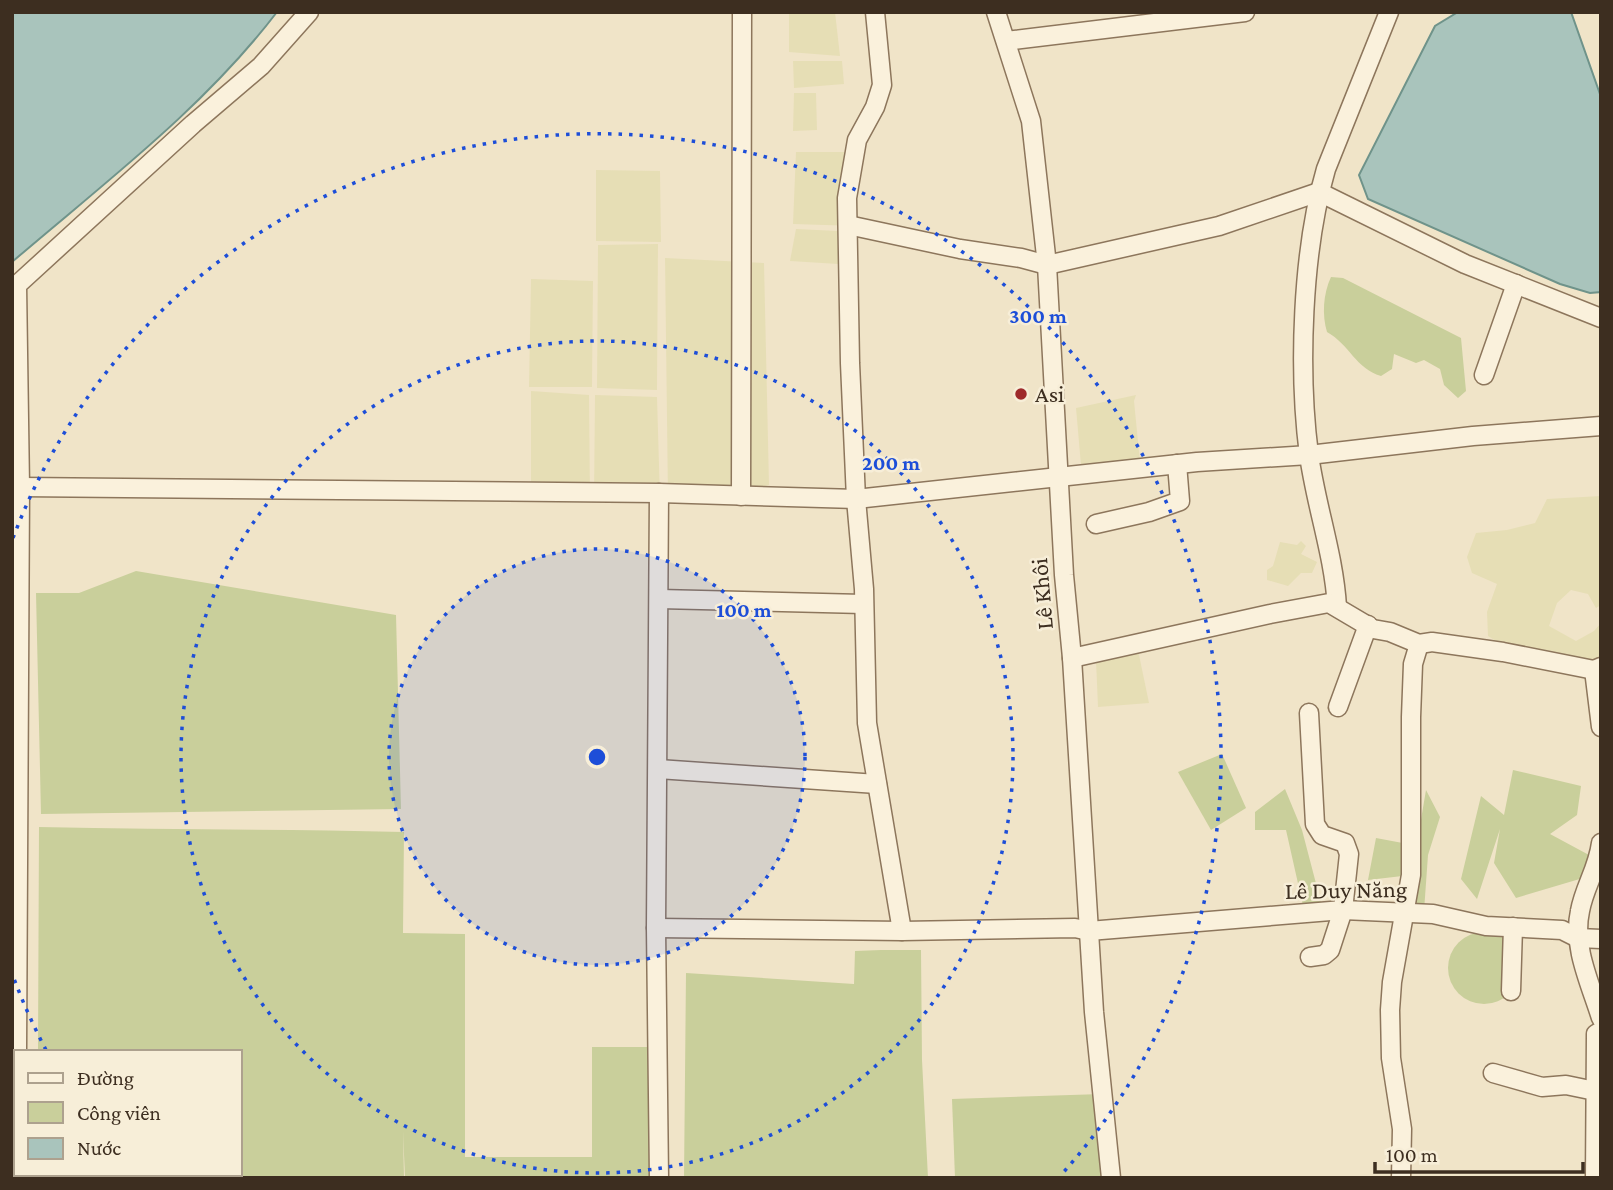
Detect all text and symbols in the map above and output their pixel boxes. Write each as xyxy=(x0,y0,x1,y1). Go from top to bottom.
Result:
text: 300 m xyxy=(1009,304,1067,328)
place label: Asi xyxy=(1035,380,1064,407)
marker: Asi xyxy=(1013,386,1029,402)
text: 200 m xyxy=(862,451,920,475)
street label: Lê Khôi xyxy=(1025,557,1058,631)
text: 100 m xyxy=(716,598,772,622)
centre of rings xyxy=(585,745,609,769)
street label: Lê Duy Năng xyxy=(1284,875,1408,904)
legend xyxy=(14,1050,242,1176)
text: Đường xyxy=(77,1066,134,1090)
text: Công viên xyxy=(77,1101,161,1125)
scale bar xyxy=(1375,1130,1583,1174)
text: Nước xyxy=(77,1136,121,1160)
text: 100 m xyxy=(1386,1143,1438,1167)

